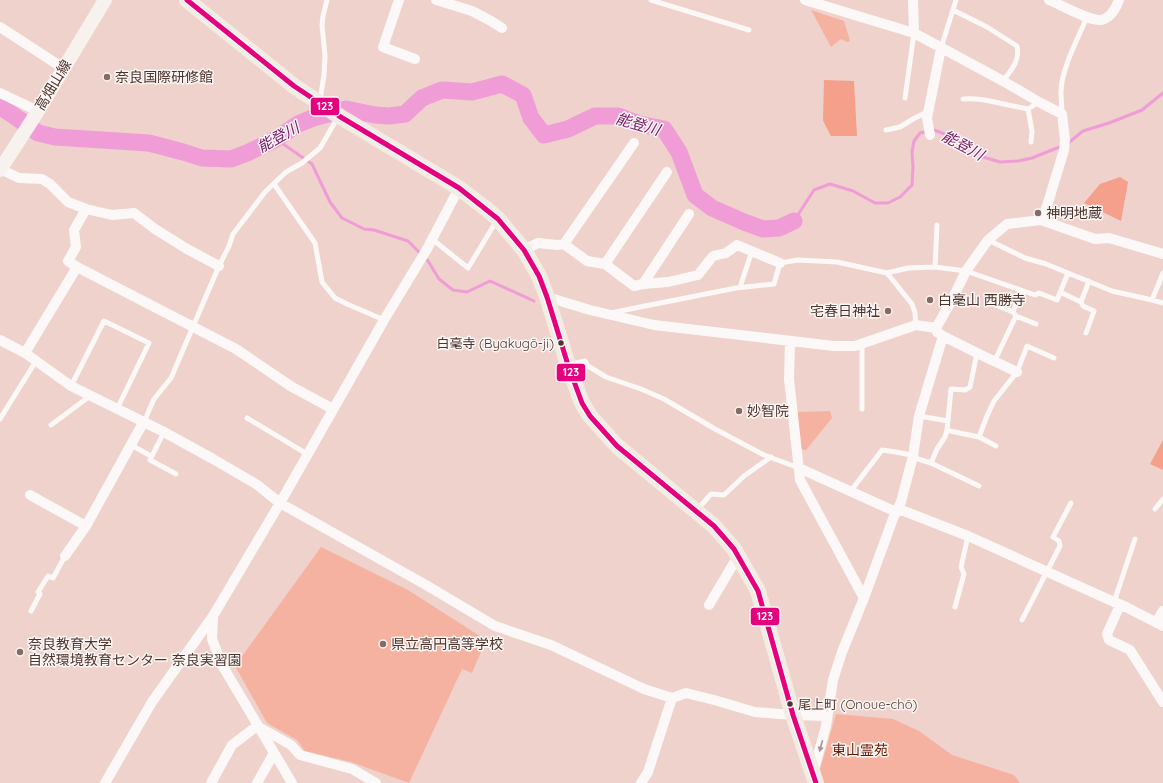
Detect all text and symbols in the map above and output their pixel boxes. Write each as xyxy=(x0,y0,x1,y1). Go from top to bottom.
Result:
street label: 高畑山線 xyxy=(31,56,75,114)
place label: 奈良国際研修館 xyxy=(115,68,213,86)
marker: 奈良国際研修館 xyxy=(102,72,112,82)
line badge: 123 xyxy=(310,97,340,116)
text: 123 xyxy=(317,99,333,113)
water label: 能登川 xyxy=(614,109,664,140)
water label: 能登川 xyxy=(254,117,304,156)
water label: 能登川 xyxy=(939,126,989,165)
place label: 神明地蔵 xyxy=(1046,204,1102,222)
marker: 神明地蔵 xyxy=(1033,208,1043,218)
place label: 白毫山 西勝寺 xyxy=(938,291,1026,309)
marker: 白毫山 西勝寺 xyxy=(925,295,935,305)
place label: 宅春日神社 xyxy=(810,302,880,320)
marker: 宅春日神社 xyxy=(883,306,893,316)
place label: 白毫寺 (Byakugō-ji) xyxy=(437,335,554,351)
marker: 白毫寺 (Byakugō-ji) xyxy=(556,338,566,348)
line badge: 123 xyxy=(556,363,586,382)
text: 123 xyxy=(563,365,579,379)
place label: 妙智院 xyxy=(747,402,789,420)
marker: 妙智院 xyxy=(734,406,744,416)
line badge: 123 xyxy=(750,607,780,626)
text: 123 xyxy=(757,609,773,623)
place label: 奈良教育大学 自然環境教育センター 奈良実習園 xyxy=(28,635,242,669)
place label: 県立高円高等学校 xyxy=(391,635,503,653)
marker: 県立高円高等学校 xyxy=(378,639,388,649)
marker: 奈良教育大学 自然環境教育センター 奈良実習園 xyxy=(15,647,25,657)
place label: 尾上町 (Onoue-chō) xyxy=(798,696,918,712)
marker: 尾上町 (Onoue-chō) xyxy=(785,699,795,709)
one-way arrow xyxy=(817,739,823,752)
park label: 東山霊苑 xyxy=(832,741,888,759)

